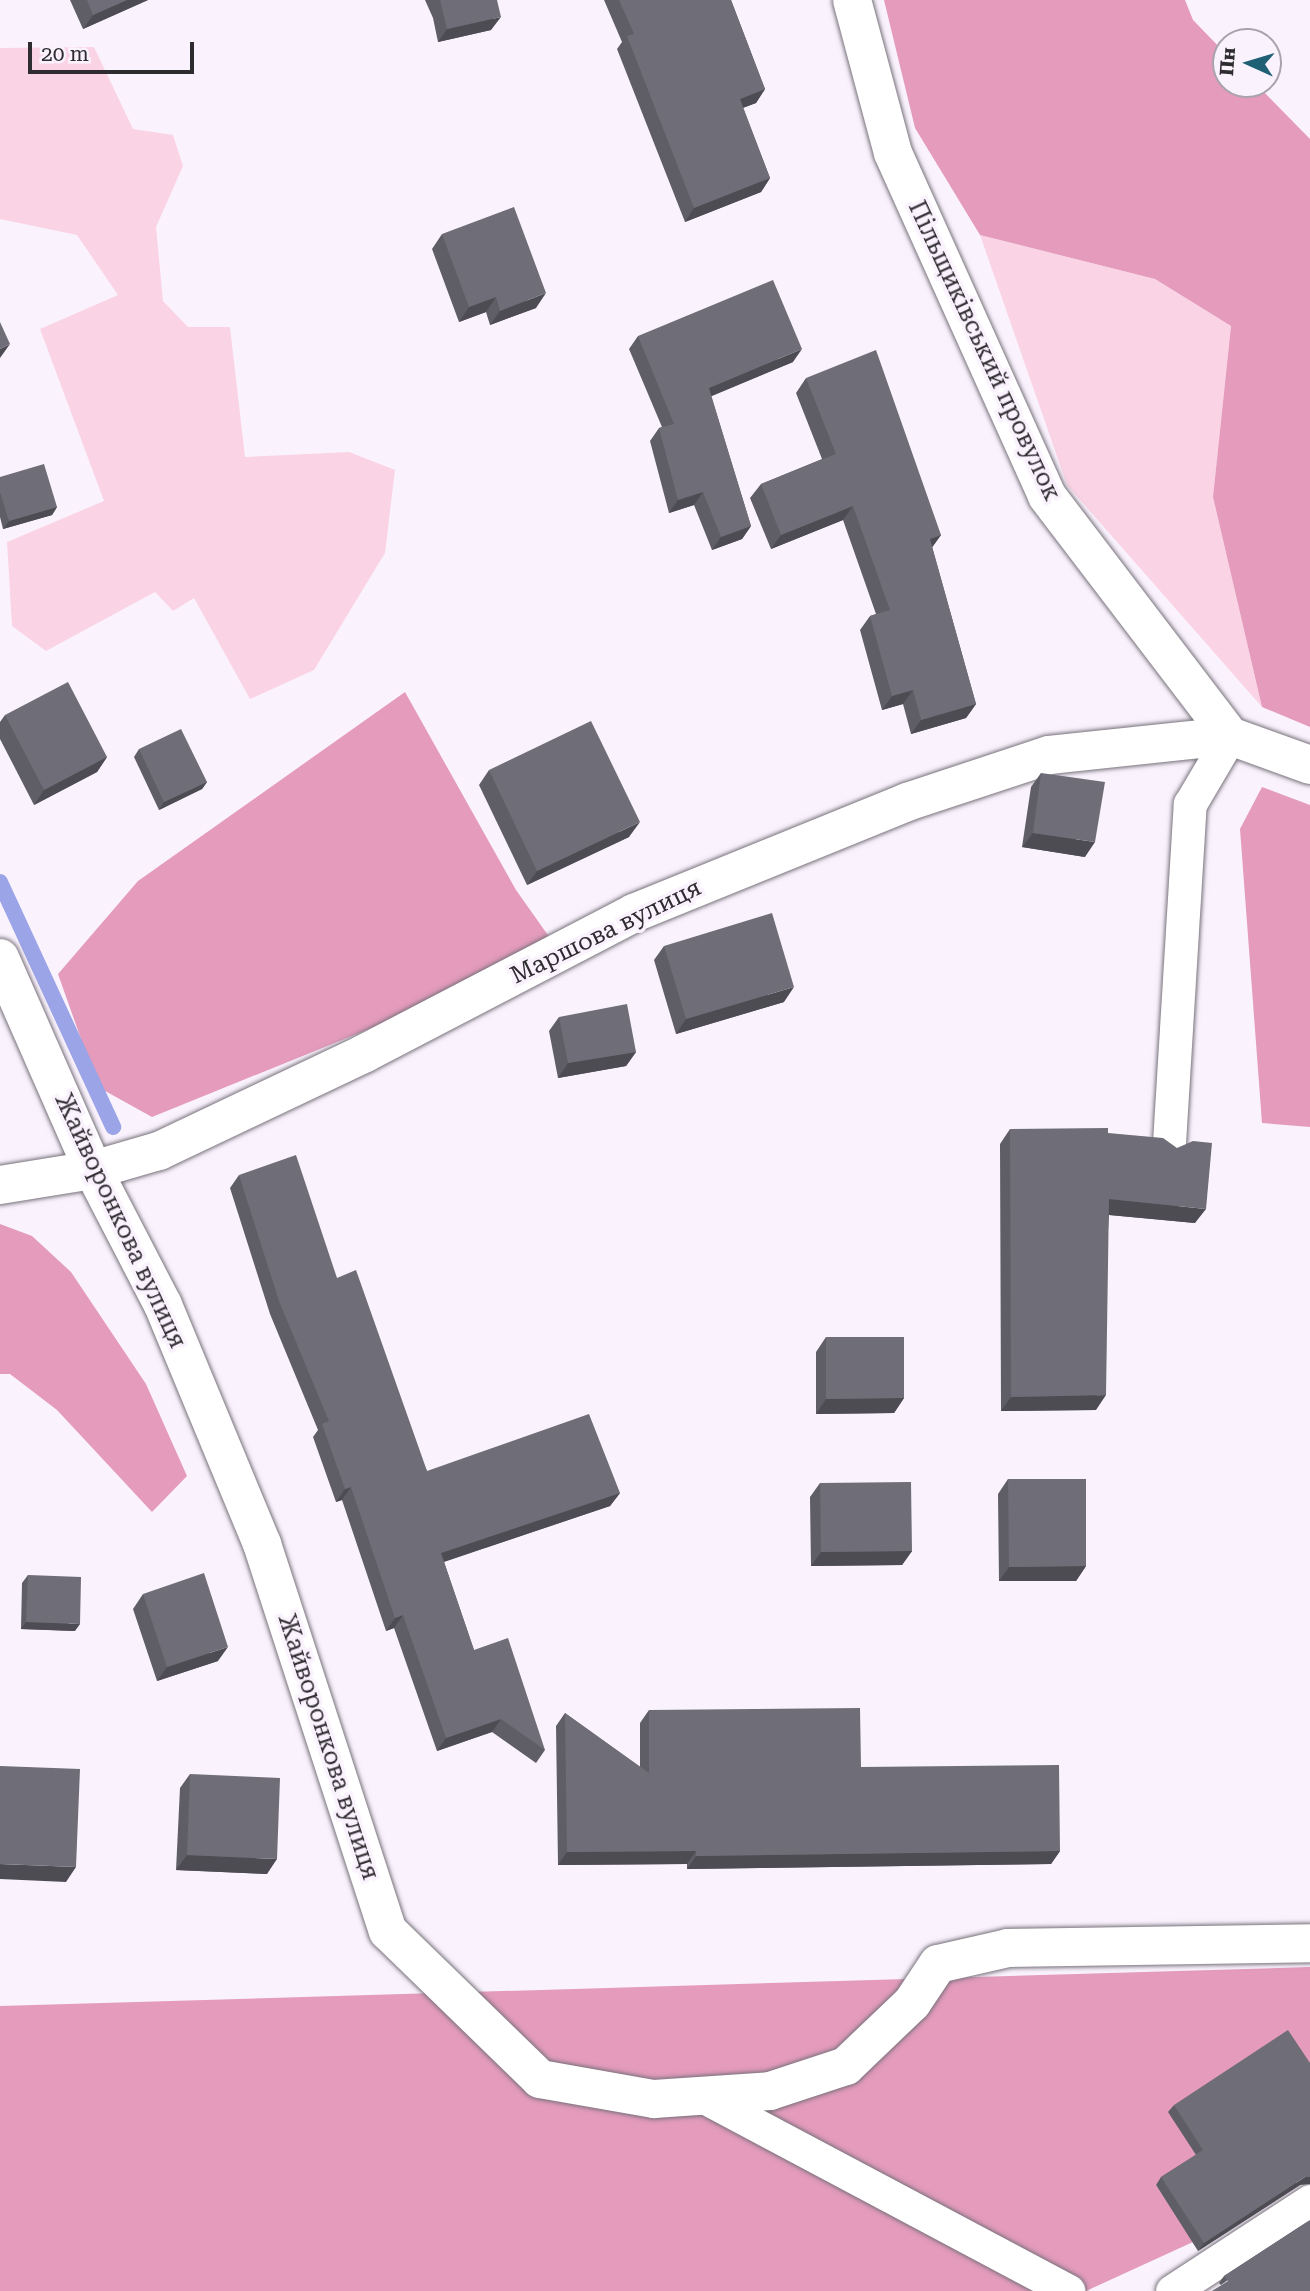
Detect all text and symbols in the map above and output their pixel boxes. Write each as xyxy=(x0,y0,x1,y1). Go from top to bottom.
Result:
scale bar xyxy=(32,28,198,72)
north arrow xyxy=(1212,28,1282,98)
text: 20 m xyxy=(41,42,89,66)
text: Пн xyxy=(1215,47,1240,77)
street label: Пільщиківський провулок xyxy=(902,196,1066,506)
street label: Маршова вулиця xyxy=(506,873,706,991)
street label: Жайворонкова вулиця xyxy=(48,1089,192,1353)
street label: Жайворонкова вулиця xyxy=(271,1610,385,1884)

